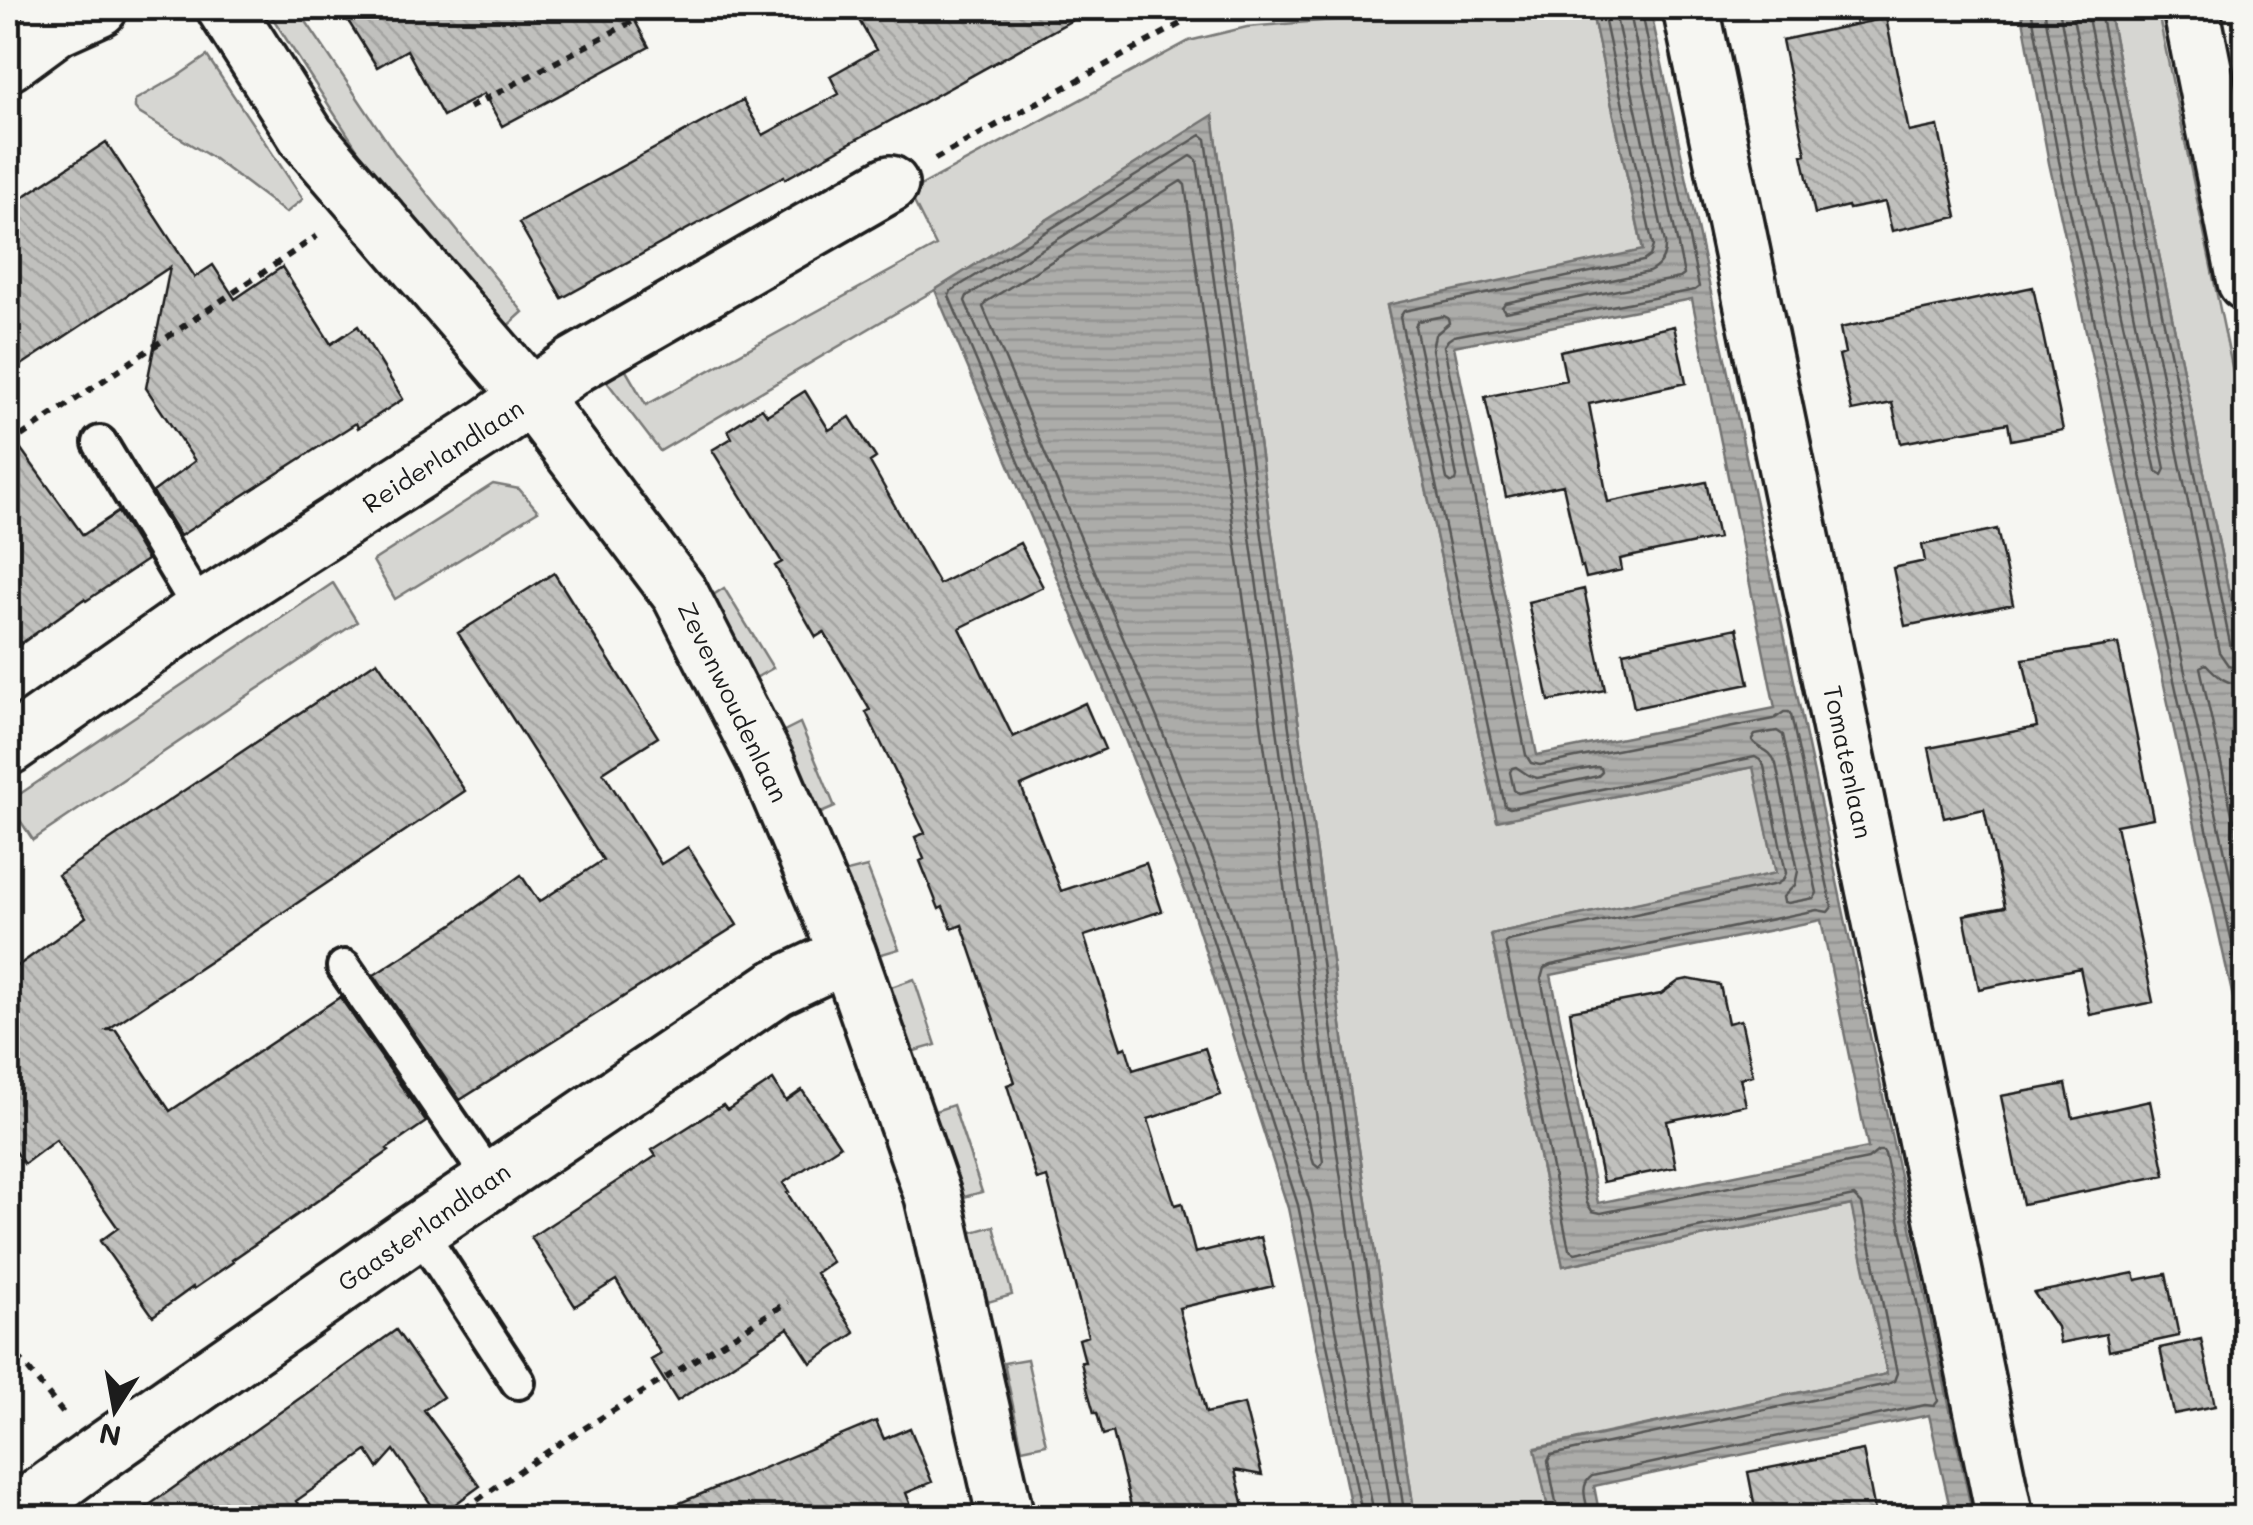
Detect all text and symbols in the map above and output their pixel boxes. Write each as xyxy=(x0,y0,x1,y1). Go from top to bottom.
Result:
street label: Reiderlandlaan xyxy=(356,391,529,519)
street label: Zevenwoudenlaan xyxy=(671,596,796,807)
street label: Tomatenlaan xyxy=(1817,682,1881,841)
street label: Gaasterlandlaan xyxy=(331,1155,516,1298)
north arrow xyxy=(65,1360,165,1460)
text: N xyxy=(96,1416,124,1455)

